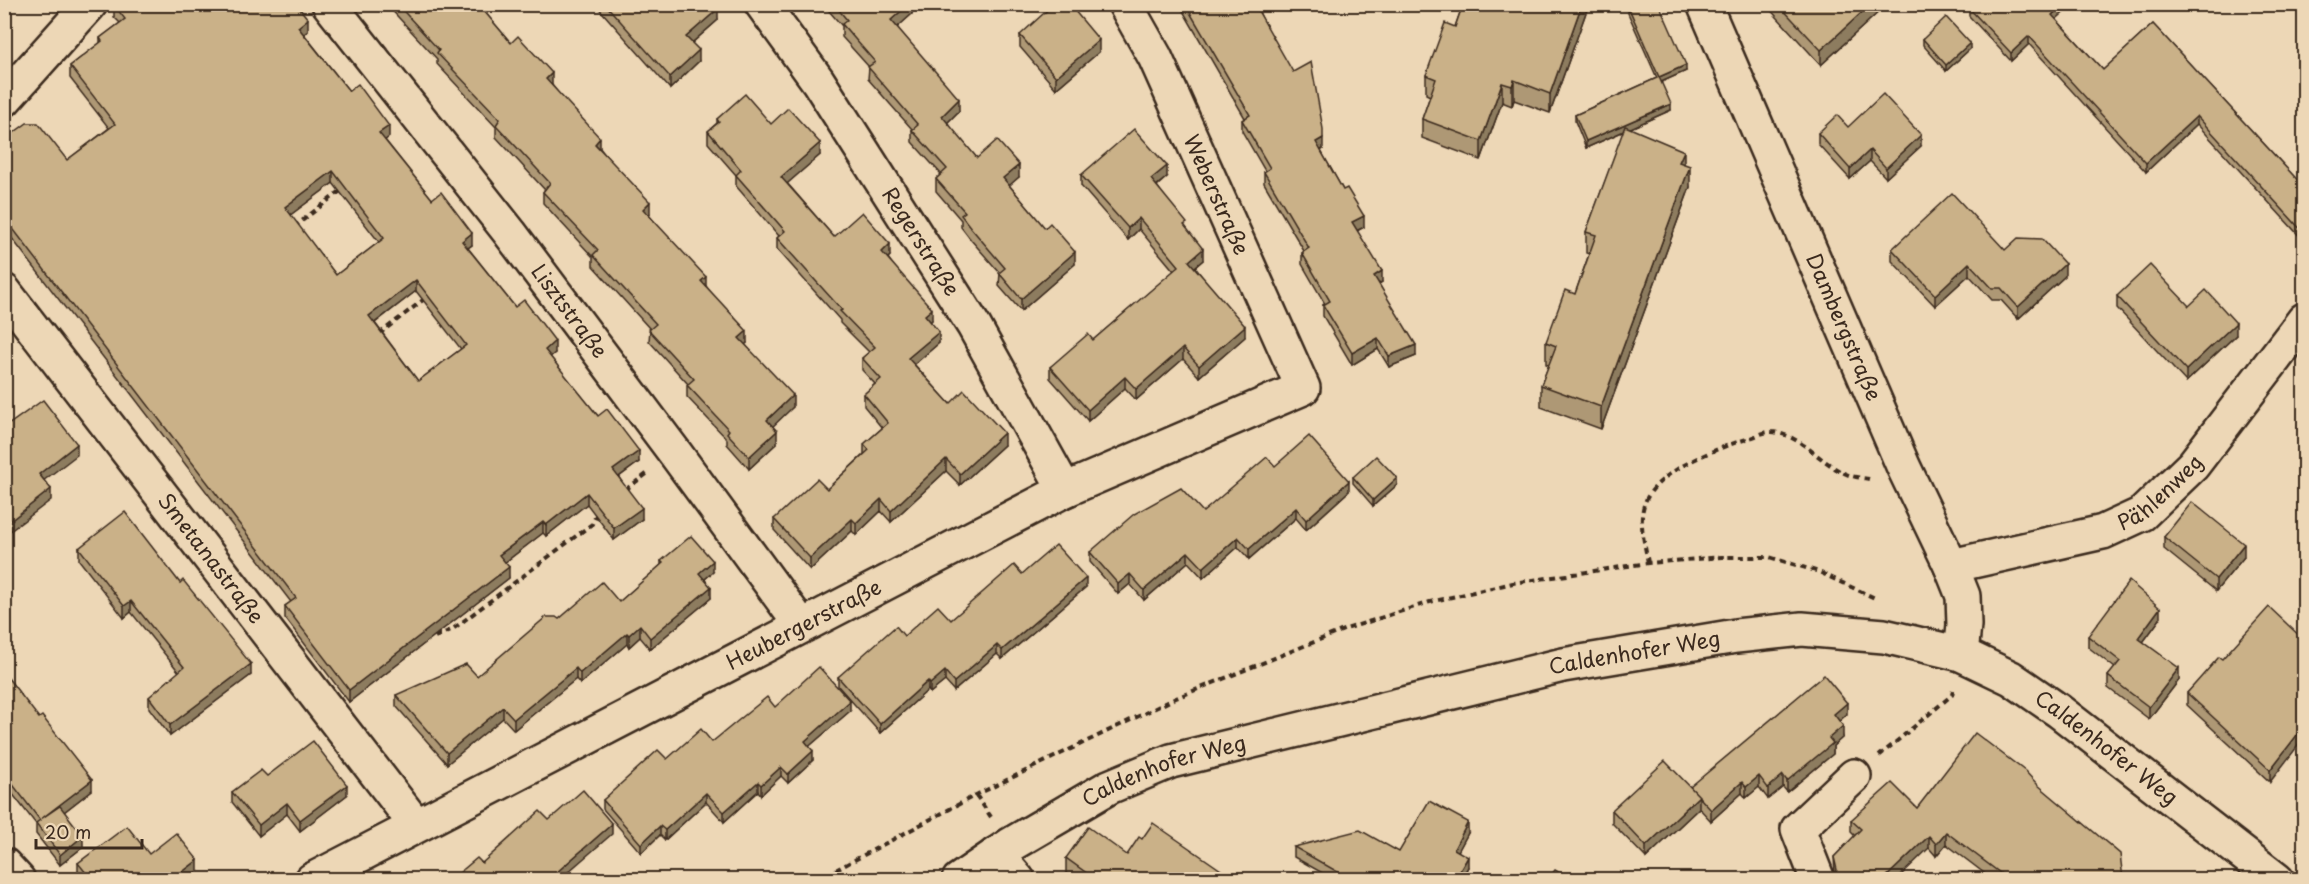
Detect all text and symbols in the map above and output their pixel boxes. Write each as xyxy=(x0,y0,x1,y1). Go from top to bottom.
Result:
street label: Weberstraße xyxy=(1177,129,1259,260)
street label: Regerstraße xyxy=(875,180,969,302)
street label: Dambergstraße xyxy=(1799,248,1891,405)
street label: Lisztstraße xyxy=(524,256,617,364)
street label: Pählenweg xyxy=(2112,447,2210,537)
street label: Smetanastraße xyxy=(151,485,273,630)
street label: Heubergerstraße xyxy=(720,570,886,677)
street label: Caldenhofer Weg xyxy=(1545,621,1722,682)
street label: Caldenhofer Weg xyxy=(2029,681,2186,812)
street label: Caldenhofer Weg xyxy=(1075,725,1249,814)
scale bar xyxy=(36,812,142,850)
text: 20 m xyxy=(45,818,91,845)

